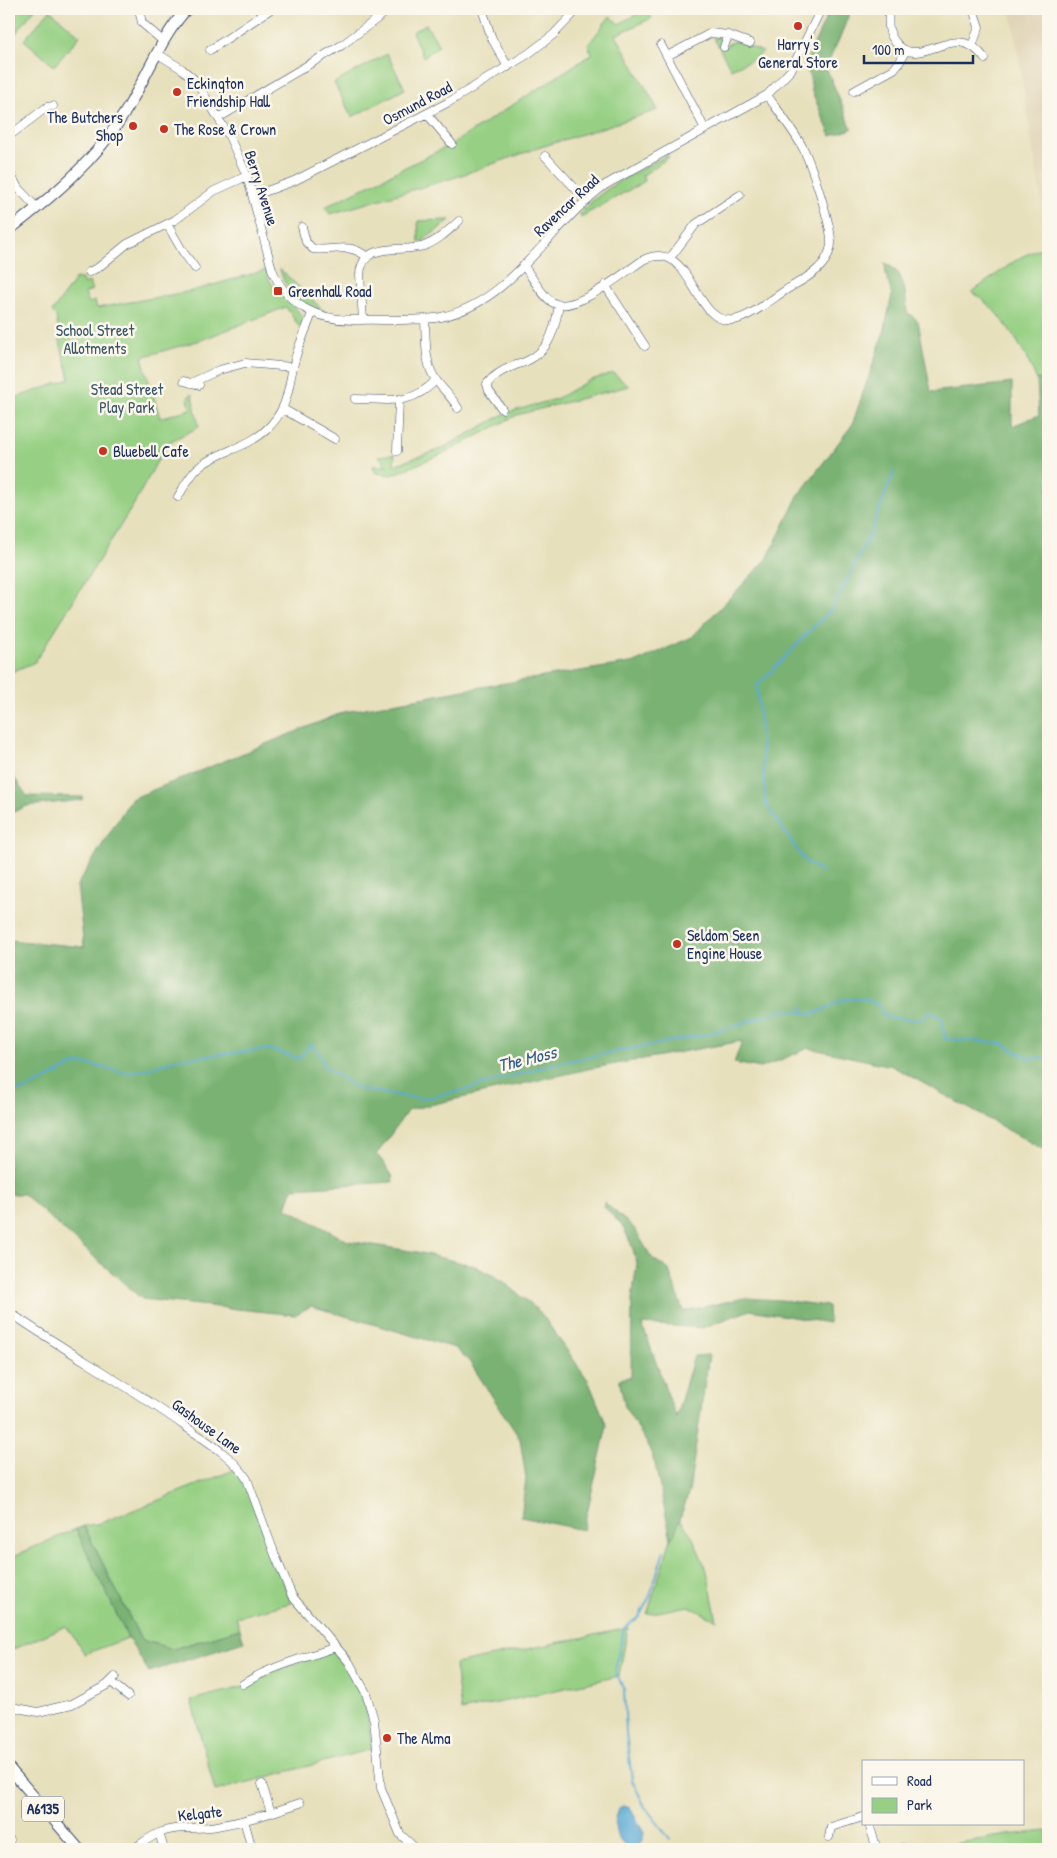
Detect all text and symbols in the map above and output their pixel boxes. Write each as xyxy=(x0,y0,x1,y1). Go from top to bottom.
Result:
marker: Harry's General Store xyxy=(792,20,804,32)
scale bar xyxy=(864,32,973,64)
place label: Harry's General Store xyxy=(758,33,839,73)
text: 100 m xyxy=(872,39,905,60)
place label: Eckington Friendship Hall xyxy=(186,72,270,112)
street label: Osmund Road xyxy=(378,76,456,130)
marker: Eckington Friendship Hall xyxy=(171,86,183,98)
place label: The Butchers Shop xyxy=(47,106,123,146)
place label: The Rose & Crown xyxy=(174,118,276,140)
marker: The Butchers Shop xyxy=(127,120,139,132)
marker: The Rose & Crown xyxy=(158,123,170,135)
street label: Berry Avenue xyxy=(240,148,285,229)
street label: Ravencar Road xyxy=(528,169,604,241)
place label: Greenhall Road xyxy=(288,280,372,302)
marker: Greenhall Road xyxy=(272,285,284,297)
park label: School Street Allotments xyxy=(56,319,135,359)
park label: Stead Street Play Park xyxy=(91,378,164,418)
place label: Bluebell Cafe xyxy=(113,440,189,462)
marker: Bluebell Cafe xyxy=(97,445,109,457)
place label: Seldom Seen Engine House xyxy=(687,924,763,964)
marker: Seldom Seen Engine House xyxy=(671,938,683,950)
water label: The Moss xyxy=(495,1039,561,1078)
street label: Gashouse Lane xyxy=(167,1393,247,1459)
place label: The Alma xyxy=(397,1727,450,1749)
marker: The Alma xyxy=(381,1732,393,1744)
legend xyxy=(862,1760,1024,1826)
text: Road xyxy=(907,1770,932,1791)
text: Park xyxy=(907,1794,932,1815)
road number: A6135 xyxy=(22,1796,64,1822)
street label: Kelgate xyxy=(177,1800,224,1826)

